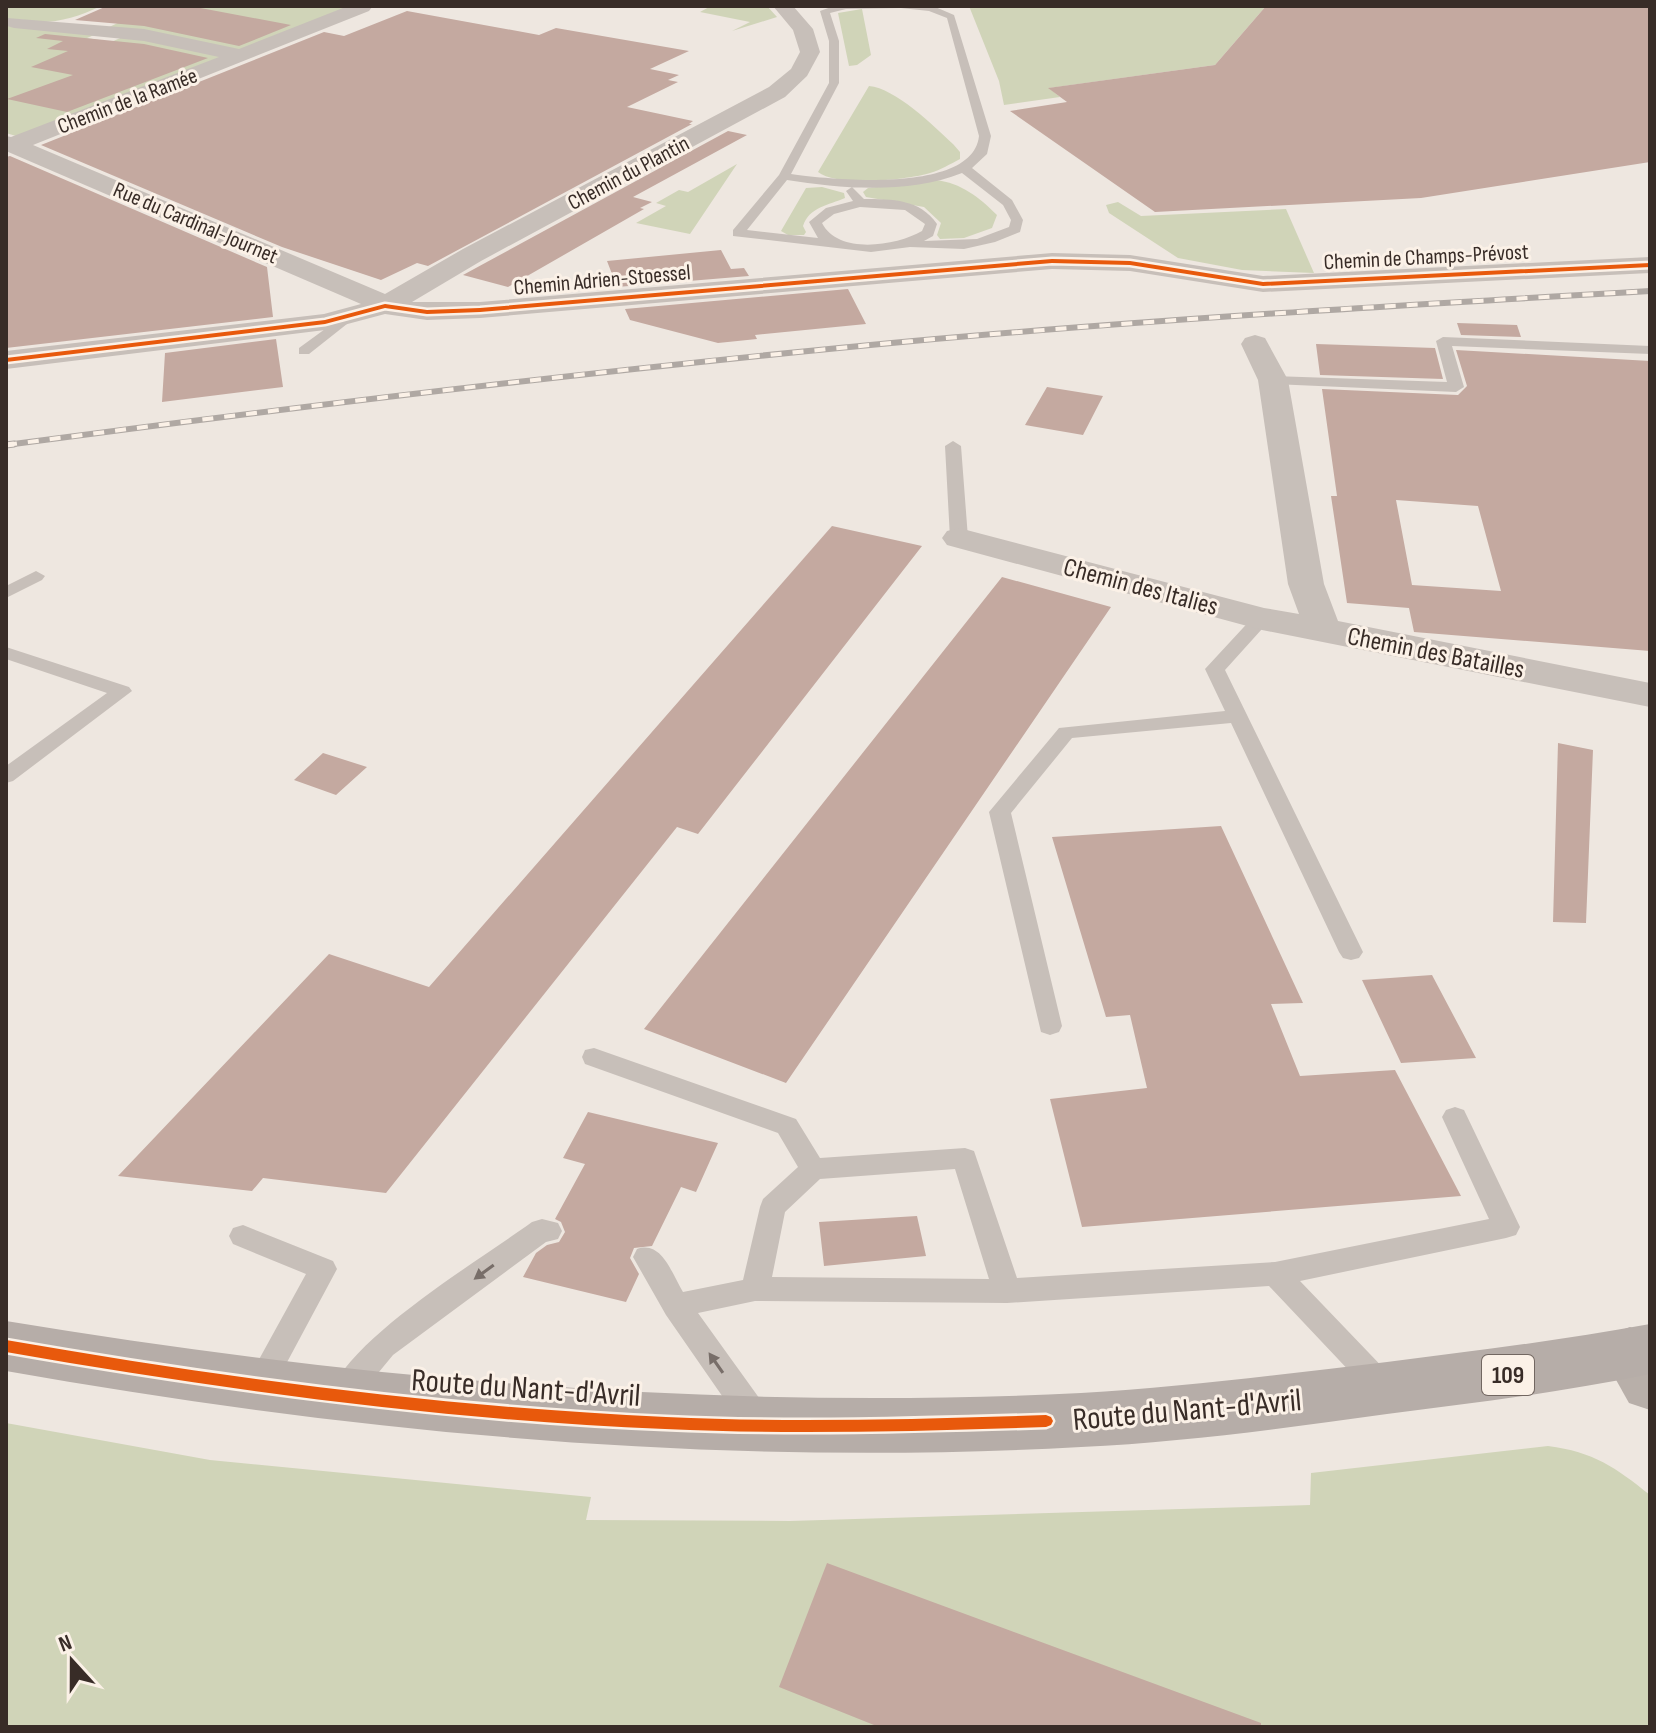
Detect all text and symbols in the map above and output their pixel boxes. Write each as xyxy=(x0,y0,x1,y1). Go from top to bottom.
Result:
street label: Chemin de la Ramée xyxy=(54,62,201,140)
street label: Chemin du Plantin xyxy=(563,130,694,217)
street label: Rue du Cardinal-Journet xyxy=(109,177,282,270)
street label: Chemin de Champs-Prévost xyxy=(1323,239,1530,276)
street label: Chemin Adrien-Stoessel xyxy=(513,259,692,302)
street label: Chemin des Italies xyxy=(1060,552,1221,623)
street label: Chemin des Batailles xyxy=(1345,621,1527,686)
one-way arrow xyxy=(474,1264,494,1280)
one-way arrow xyxy=(709,1352,724,1373)
road number: 109 xyxy=(1482,1355,1534,1395)
street label: Route du Nant-d'Avril xyxy=(410,1361,642,1416)
street label: Route du Nant-d'Avril xyxy=(1071,1381,1303,1440)
north arrow xyxy=(32,1621,112,1701)
text: N xyxy=(55,1629,76,1658)

